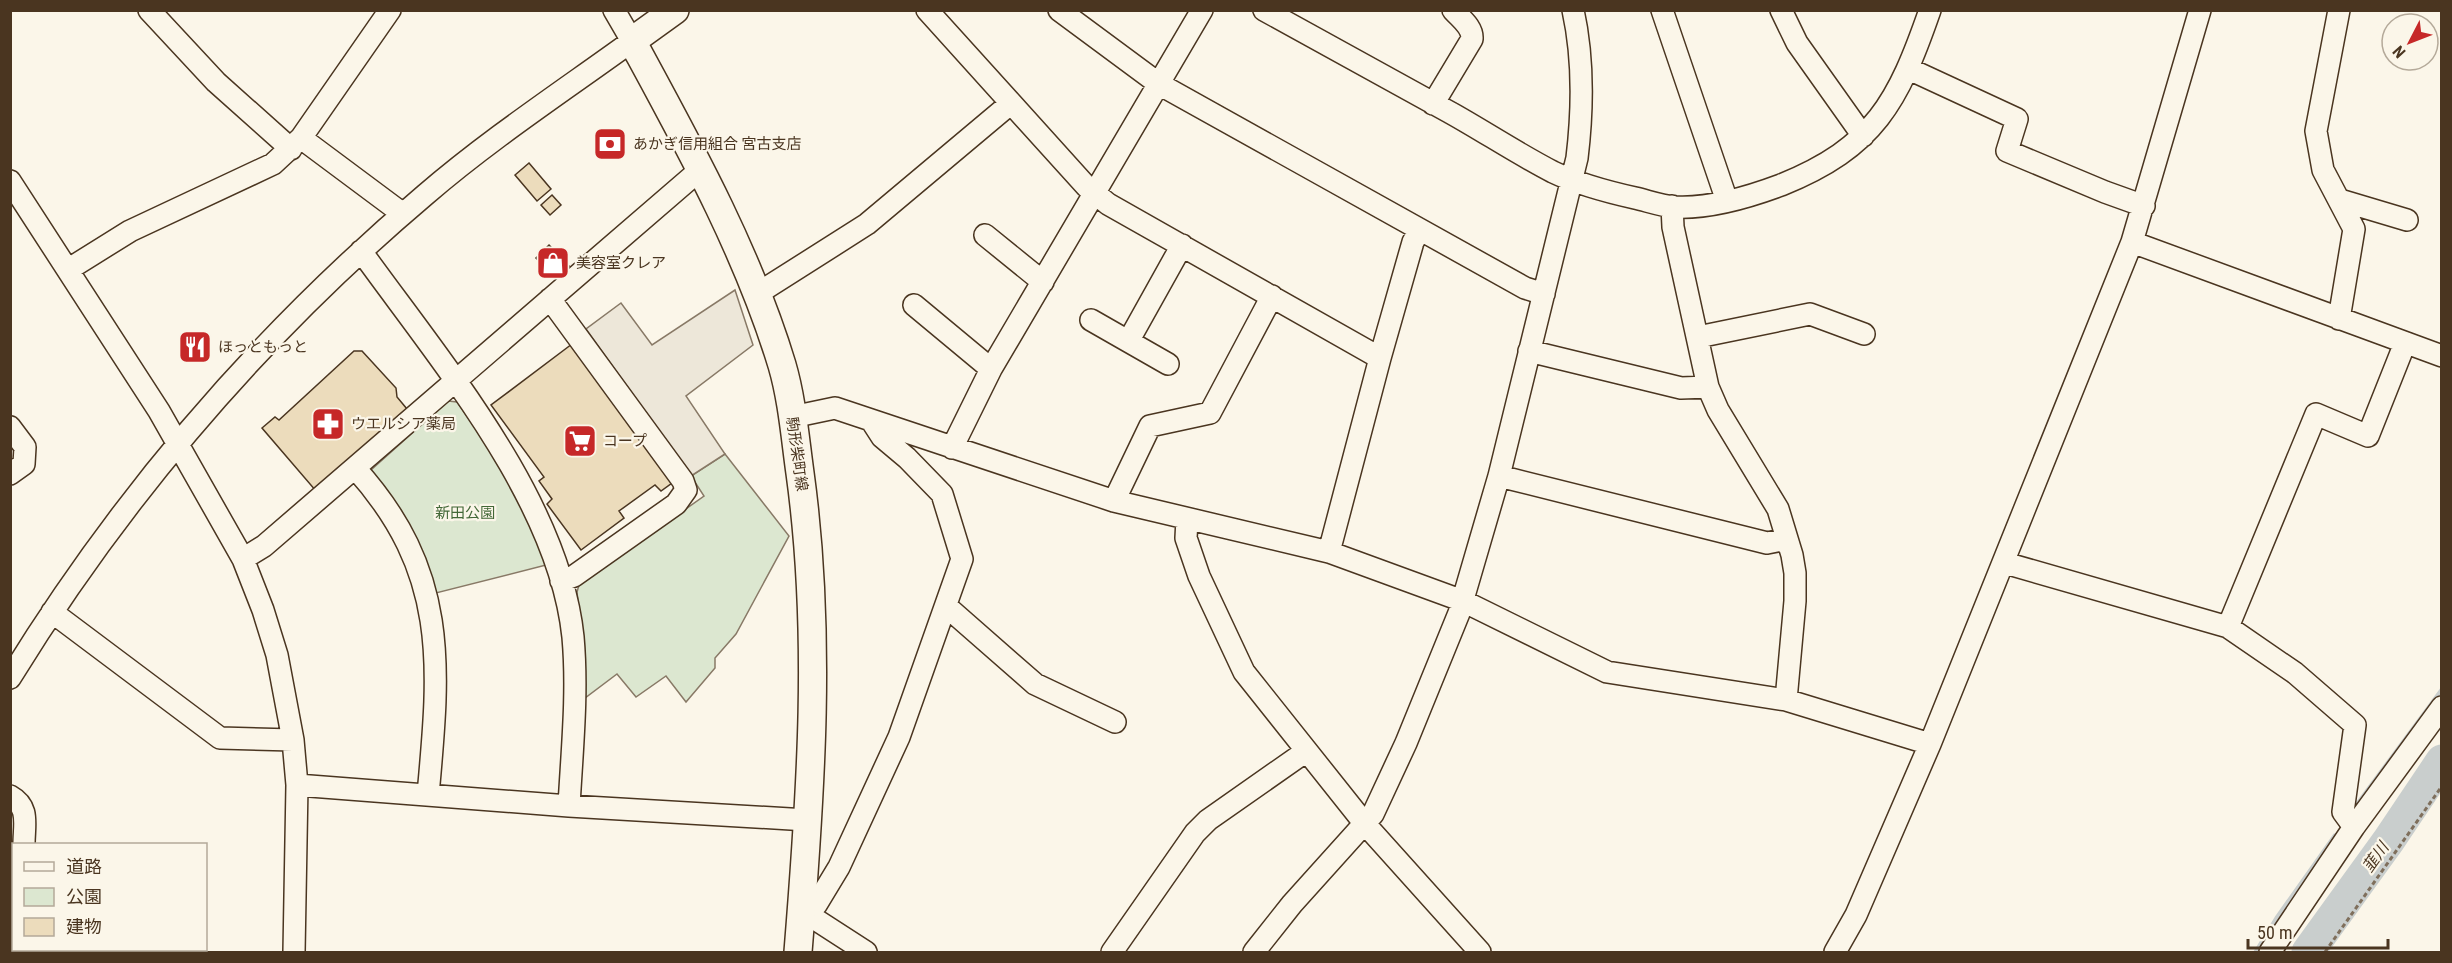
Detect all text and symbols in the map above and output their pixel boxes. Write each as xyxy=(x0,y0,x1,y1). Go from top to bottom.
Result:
north arrow xyxy=(2380,12,2440,72)
text: N xyxy=(2389,42,2410,62)
bank icon: あかぎ信用組合 宮古支店 xyxy=(592,126,628,162)
place label: あかぎ信用組合 宮古支店 xyxy=(633,135,801,153)
shop icon: 美容室クレア xyxy=(535,245,571,281)
place label: 美容室クレア xyxy=(576,254,666,272)
restaurant icon: ほっともっと xyxy=(177,329,213,365)
place label: ほっともっと xyxy=(218,338,308,356)
pharmacy icon: ウエルシア薬局 xyxy=(310,406,346,442)
place label: ウエルシア薬局 xyxy=(351,415,456,433)
street label: 駒形柴町線 xyxy=(783,416,811,492)
supermarket icon: コープ xyxy=(562,423,598,459)
place label: コープ xyxy=(603,432,647,450)
park label: 新田公園 xyxy=(435,504,495,522)
water label: 韮川 xyxy=(2358,837,2394,876)
legend xyxy=(12,843,207,951)
text: 道路 xyxy=(66,856,102,877)
text: 公園 xyxy=(66,886,102,907)
scale bar xyxy=(2248,912,2388,950)
text: 建物 xyxy=(66,916,102,937)
text: 50 m xyxy=(2257,922,2292,943)

